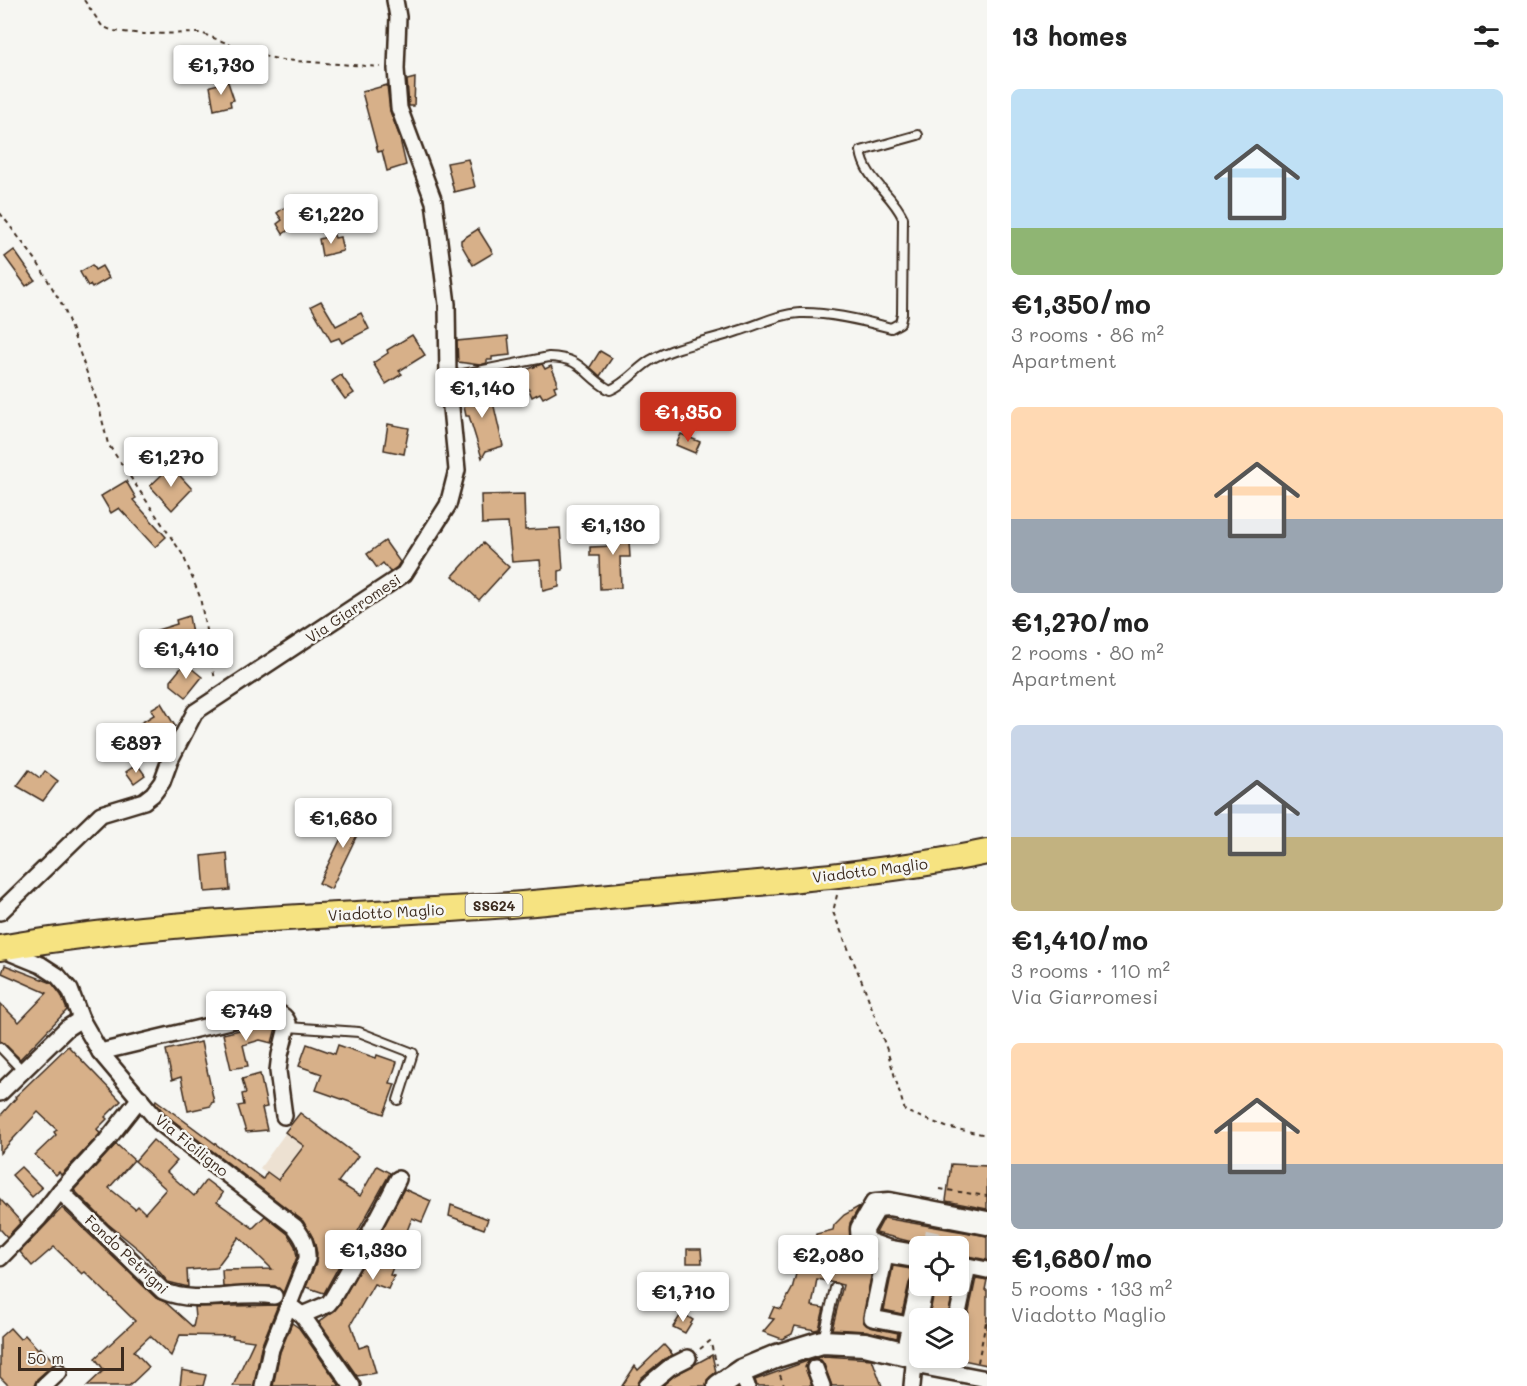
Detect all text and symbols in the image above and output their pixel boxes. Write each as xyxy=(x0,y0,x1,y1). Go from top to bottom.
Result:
text: 13 homes xyxy=(1011,19,1128,53)
icon: filters xyxy=(1470,20,1503,53)
pin: €1,730 xyxy=(172,45,270,96)
text: €1,730 xyxy=(187,51,255,77)
icon: home xyxy=(1203,128,1311,236)
pin: €1,220 xyxy=(282,194,380,245)
text: €1,220 xyxy=(298,200,364,226)
text: €1,350/mo xyxy=(1011,287,1151,321)
text: 3 rooms · 86 m² xyxy=(1011,321,1164,347)
text: Apartment xyxy=(1011,347,1117,373)
pin: €1,140 xyxy=(433,368,531,419)
text: €1,140 xyxy=(449,374,515,400)
pin: €1,350 xyxy=(639,392,737,443)
text: €1,350 xyxy=(654,398,722,424)
pin: €1,270 xyxy=(122,437,220,488)
text: €1,270 xyxy=(138,443,204,469)
icon: home xyxy=(1203,446,1311,554)
pin: €1,130 xyxy=(564,505,662,556)
text: €1,130 xyxy=(581,511,645,537)
street label: Via Giarromesi xyxy=(302,569,404,647)
text: €1,270/mo xyxy=(1011,605,1149,639)
pin: €1,410 xyxy=(137,629,235,680)
text: €1,410 xyxy=(153,635,219,661)
text: 2 rooms · 80 m² xyxy=(1011,639,1164,665)
text: Apartment xyxy=(1011,665,1117,691)
pin: €897 xyxy=(100,723,172,774)
text: €897 xyxy=(110,729,162,755)
icon: home xyxy=(1203,764,1311,872)
pin: €1,680 xyxy=(294,798,392,849)
text: €1,680 xyxy=(309,804,377,830)
street label: Viadotto Maglio xyxy=(811,853,929,887)
road number: SS624 xyxy=(466,894,522,916)
street label: Viadotto Maglio xyxy=(327,899,445,925)
text: €1,410/mo xyxy=(1011,923,1148,957)
text: 3 rooms · 110 m² xyxy=(1011,957,1170,983)
text: Via Giarromesi xyxy=(1011,983,1158,1009)
pin: €749 xyxy=(210,991,282,1042)
text: €749 xyxy=(220,997,272,1023)
icon: home xyxy=(1203,1082,1311,1190)
street label: Via Ficiligno xyxy=(151,1109,233,1181)
street label: Fondo Petrigni xyxy=(81,1210,173,1298)
pin: €1,330 xyxy=(324,1230,422,1281)
pin: €2,080 xyxy=(779,1235,877,1286)
text: €1,330 xyxy=(339,1236,407,1262)
map controls xyxy=(909,1236,969,1368)
button: locate xyxy=(909,1236,969,1296)
text: €2,080 xyxy=(792,1241,864,1267)
text: €1,680/mo xyxy=(1011,1241,1152,1275)
pin: €1,710 xyxy=(634,1272,732,1323)
text: 5 rooms · 133 m² xyxy=(1011,1275,1172,1301)
text: €1,710 xyxy=(651,1278,715,1304)
text: Viadotto Maglio xyxy=(1011,1301,1166,1327)
button: layers xyxy=(909,1308,969,1368)
scale bar xyxy=(18,1344,124,1372)
text: 50 m xyxy=(27,1347,64,1368)

